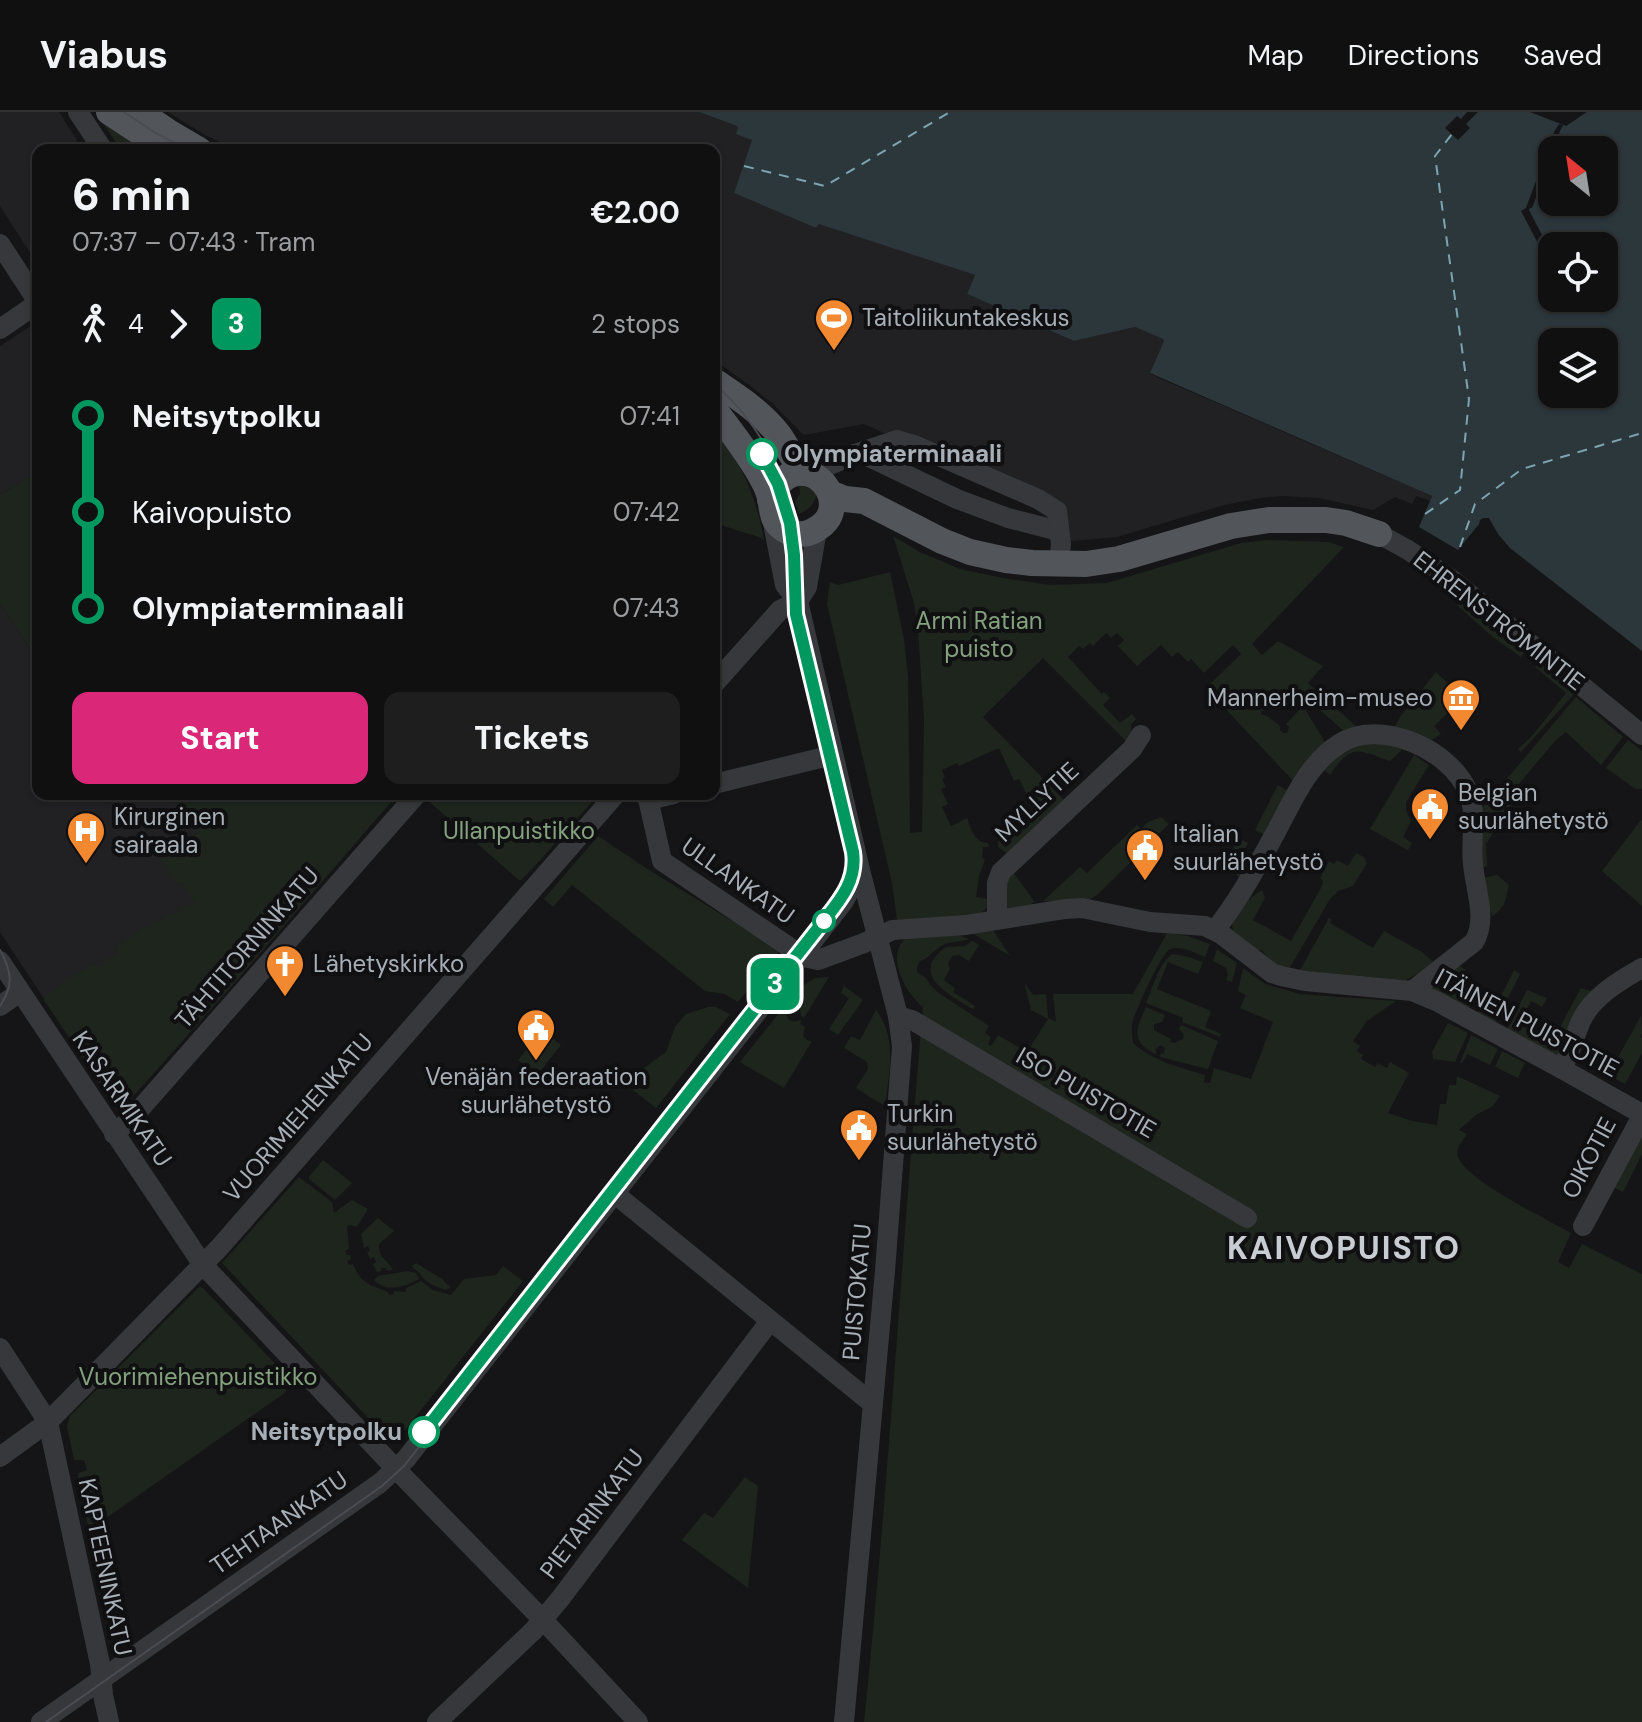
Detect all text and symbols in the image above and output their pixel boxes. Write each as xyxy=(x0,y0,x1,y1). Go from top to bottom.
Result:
text: Viabus xyxy=(40,30,168,80)
text: Map xyxy=(1247,37,1304,74)
text: Directions xyxy=(1348,37,1480,74)
text: Saved xyxy=(1524,37,1602,74)
north arrow xyxy=(1538,136,1618,216)
map controls xyxy=(1538,136,1618,408)
text: 6 min xyxy=(72,166,191,224)
text: €2.00 xyxy=(590,193,680,232)
text: 07:37 – 07:43 · Tram xyxy=(72,225,315,259)
button: locate xyxy=(1538,232,1618,312)
sports icon: Taitoliikuntakeskus xyxy=(813,297,855,352)
icon: walk xyxy=(72,302,116,346)
icon: forward xyxy=(156,302,200,346)
place label: Taitoliikuntakeskus xyxy=(862,302,1070,333)
text: 3 xyxy=(228,305,245,342)
text: 4 xyxy=(128,307,144,341)
text: 2 stops xyxy=(591,307,680,341)
button: layers xyxy=(1538,328,1618,408)
text: Neitsytpolku xyxy=(132,397,321,436)
text: 07:41 xyxy=(620,399,680,433)
place label: Olympiaterminaali xyxy=(784,438,1002,469)
marker: Olympiaterminaali xyxy=(747,439,777,469)
text: Kaivopuisto xyxy=(132,493,292,532)
text: 07:42 xyxy=(613,495,680,529)
street label: EHRENSTRÖMINTIE xyxy=(1407,544,1591,697)
text: Olympiaterminaali xyxy=(132,589,404,628)
text: 07:43 xyxy=(612,591,680,625)
park label: Armi Ratian puisto xyxy=(916,605,1042,664)
museum icon: Mannerheim-museo xyxy=(1440,677,1482,732)
place label: Mannerheim-museo xyxy=(1207,682,1433,713)
button: Start xyxy=(72,692,368,784)
button: Tickets xyxy=(384,692,680,784)
street label: MYLLYTIE xyxy=(988,755,1085,848)
place label: Belgian suurlähetystö xyxy=(1458,777,1609,836)
public building icon: Belgian suurlähetystö xyxy=(1409,786,1451,841)
place label: Kirurginen sairaala xyxy=(114,801,225,860)
hospital icon: Kirurginen sairaala xyxy=(65,810,107,865)
park label: Ullanpuistikko xyxy=(443,815,595,846)
place label: Italian suurlähetystö xyxy=(1173,818,1324,877)
public building icon: Italian suurlähetystö xyxy=(1124,827,1166,882)
street label: ULLANKATU xyxy=(676,830,801,931)
street label: TÄHTITORNINKATU xyxy=(168,860,325,1035)
unlabelled marker xyxy=(813,910,835,932)
church icon: Lähetyskirkko xyxy=(264,943,306,998)
place label: Lähetyskirkko xyxy=(313,948,464,979)
line badge: 3 xyxy=(749,958,801,1010)
street label: ITÄINEN PUISTOTIE xyxy=(1430,961,1624,1084)
text: 3 xyxy=(767,965,783,1002)
public building icon: Venäjän federaation suurlähetystö xyxy=(515,1007,557,1062)
street label: KASARMIKATU xyxy=(66,1025,179,1173)
street label: VUORIMIEHENKATU xyxy=(216,1027,379,1208)
street label: ISO PUISTOTIE xyxy=(1011,1040,1162,1145)
place label: Venäjän federaation suurlähetystö xyxy=(425,1061,647,1120)
place label: Turkin suurlähetystö xyxy=(887,1098,1038,1157)
public building icon: Turkin suurlähetystö xyxy=(838,1107,880,1162)
street label: OIKOTIE xyxy=(1554,1112,1623,1204)
street label: PUISTOKATU xyxy=(835,1222,878,1362)
district label: KAIVOPUISTO xyxy=(1227,1227,1461,1269)
park label: Vuorimiehenpuistikko xyxy=(78,1361,318,1392)
place label: Neitsytpolku xyxy=(251,1416,402,1447)
marker: Neitsytpolku xyxy=(409,1417,439,1447)
street label: PIETARINKATU xyxy=(533,1443,650,1585)
street label: TEHTAANKATU xyxy=(204,1464,353,1581)
street label: KAPTEENINKATU xyxy=(72,1475,139,1658)

